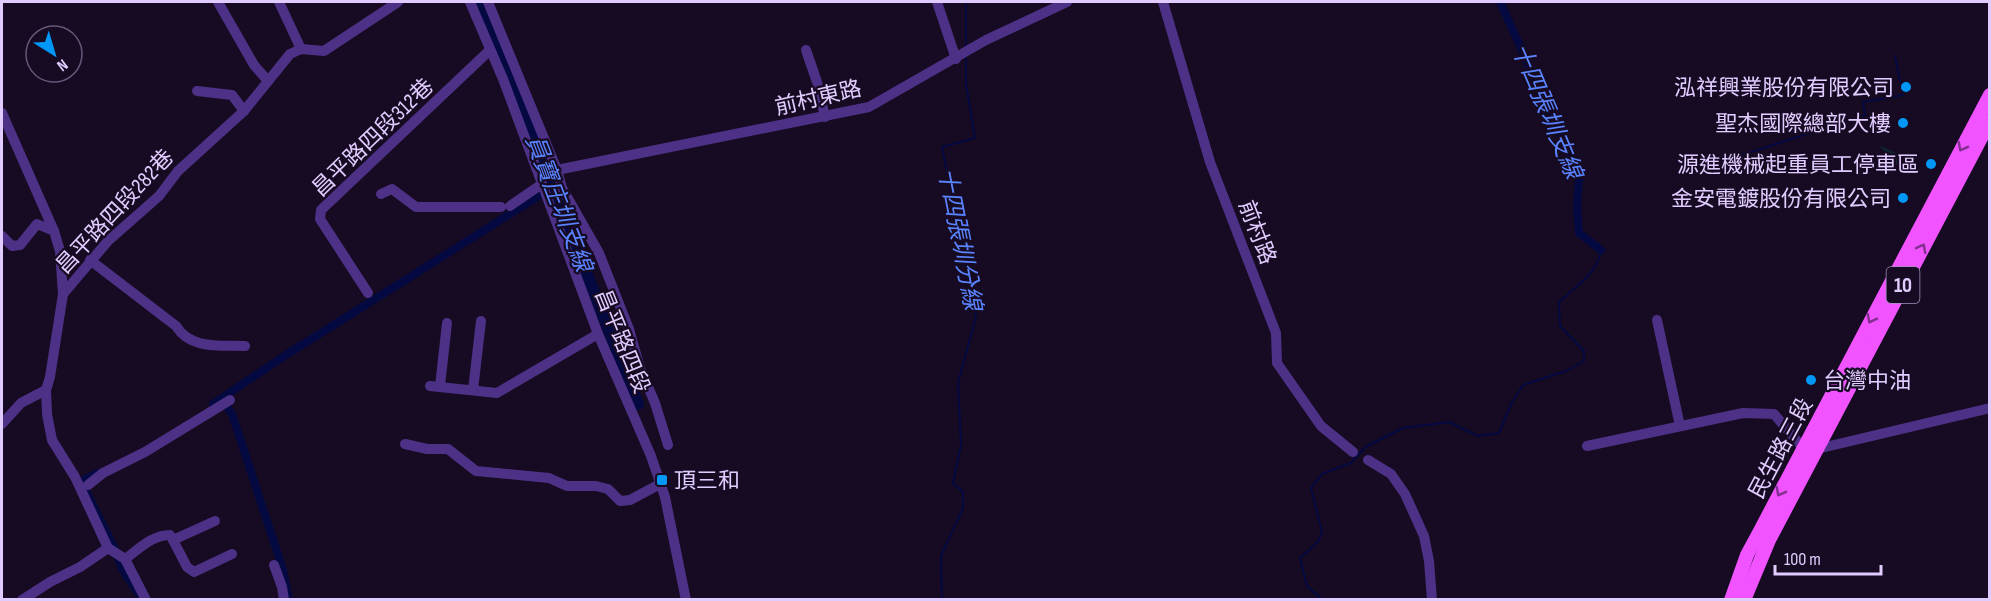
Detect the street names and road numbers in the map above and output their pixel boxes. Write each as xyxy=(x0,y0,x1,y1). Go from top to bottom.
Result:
street label: 昌平路四段312巷 xyxy=(307,73,439,203)
street label: 前村東路 xyxy=(772,75,864,122)
street label: 昌平路四段282巷 xyxy=(51,144,180,280)
street label: 前村路 xyxy=(1232,197,1281,268)
road number: 10 xyxy=(1886,267,1920,303)
street label: 昌平路四段 xyxy=(588,286,655,398)
street label: 民生路三段 xyxy=(1744,394,1819,504)

